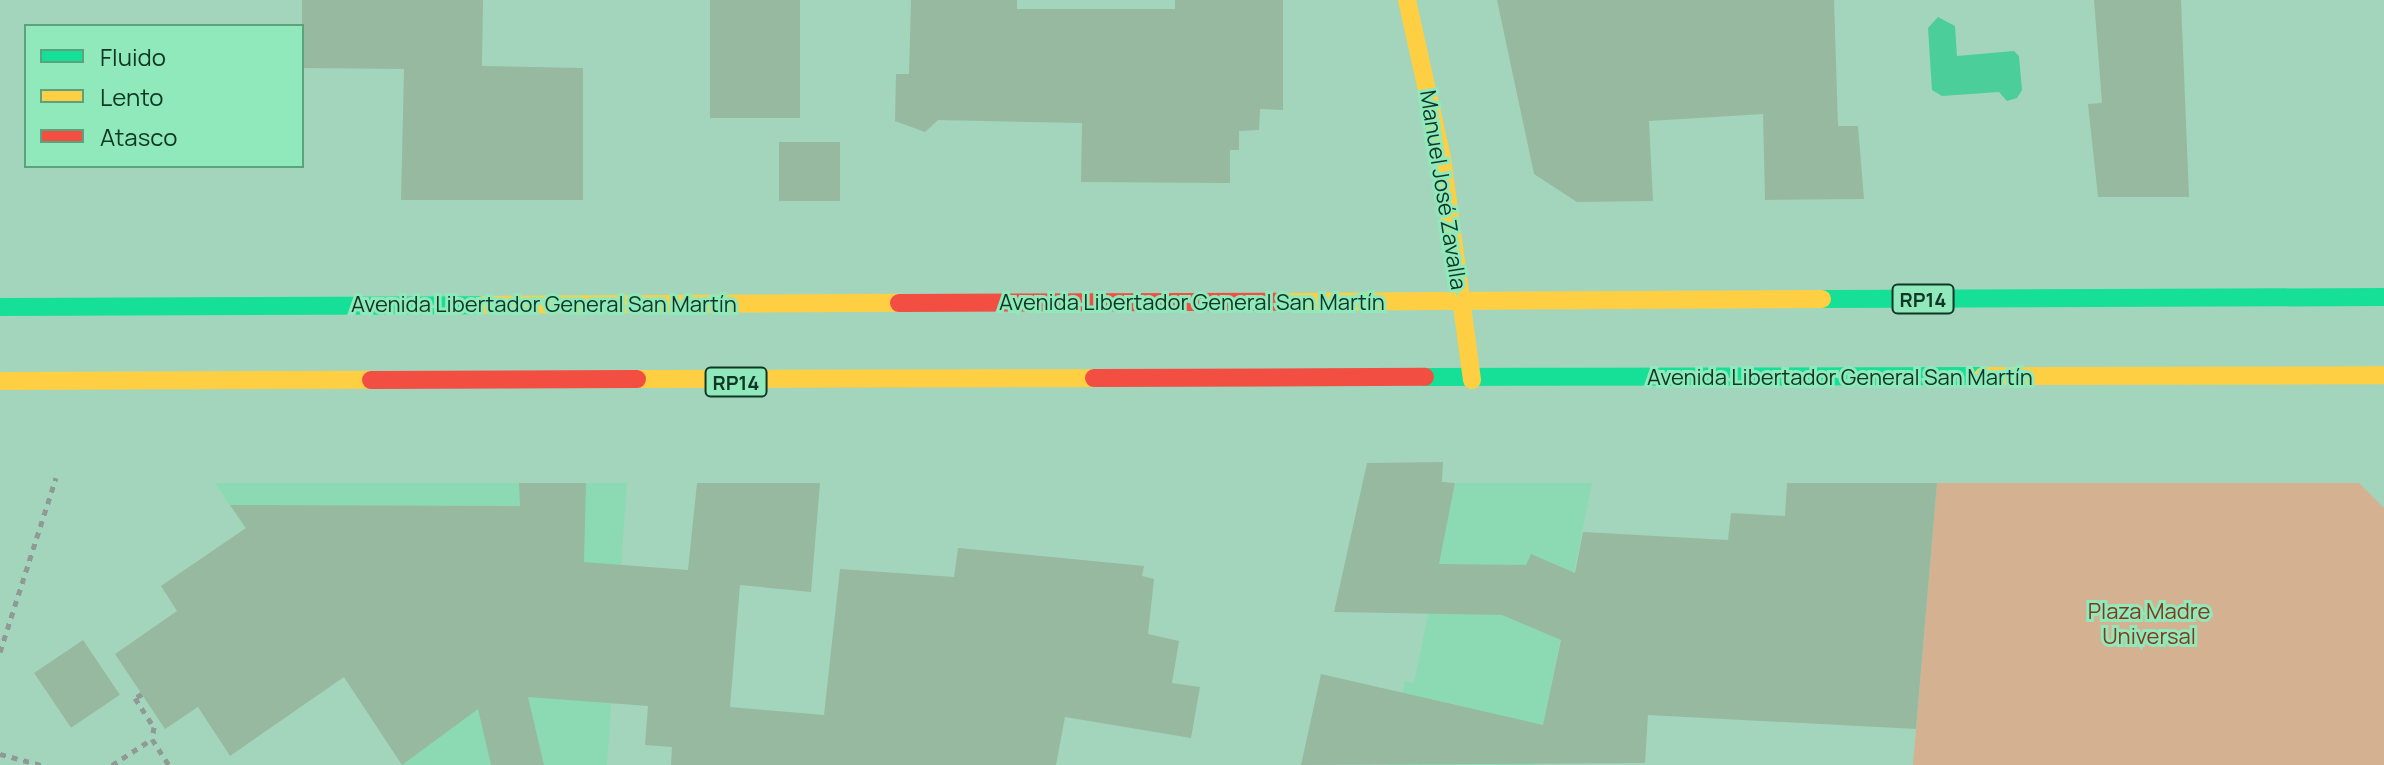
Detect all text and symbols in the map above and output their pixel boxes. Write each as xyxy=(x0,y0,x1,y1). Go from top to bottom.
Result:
legend xyxy=(24,24,304,168)
text: Fluido xyxy=(100,40,166,73)
text: Lento xyxy=(100,80,164,113)
street label: Manuel José Zavalla xyxy=(1414,88,1472,292)
text: Atasco xyxy=(100,120,177,153)
road number: RP14 xyxy=(1891,283,1955,315)
street label: Avenida Libertador General San Martín xyxy=(999,290,1385,316)
street label: Avenida Libertador General San Martín xyxy=(351,292,737,318)
street label: Avenida Libertador General San Martín xyxy=(1647,365,2033,391)
road number: RP14 xyxy=(704,366,768,398)
park label: Plaza Madre Universal xyxy=(2088,598,2210,650)

